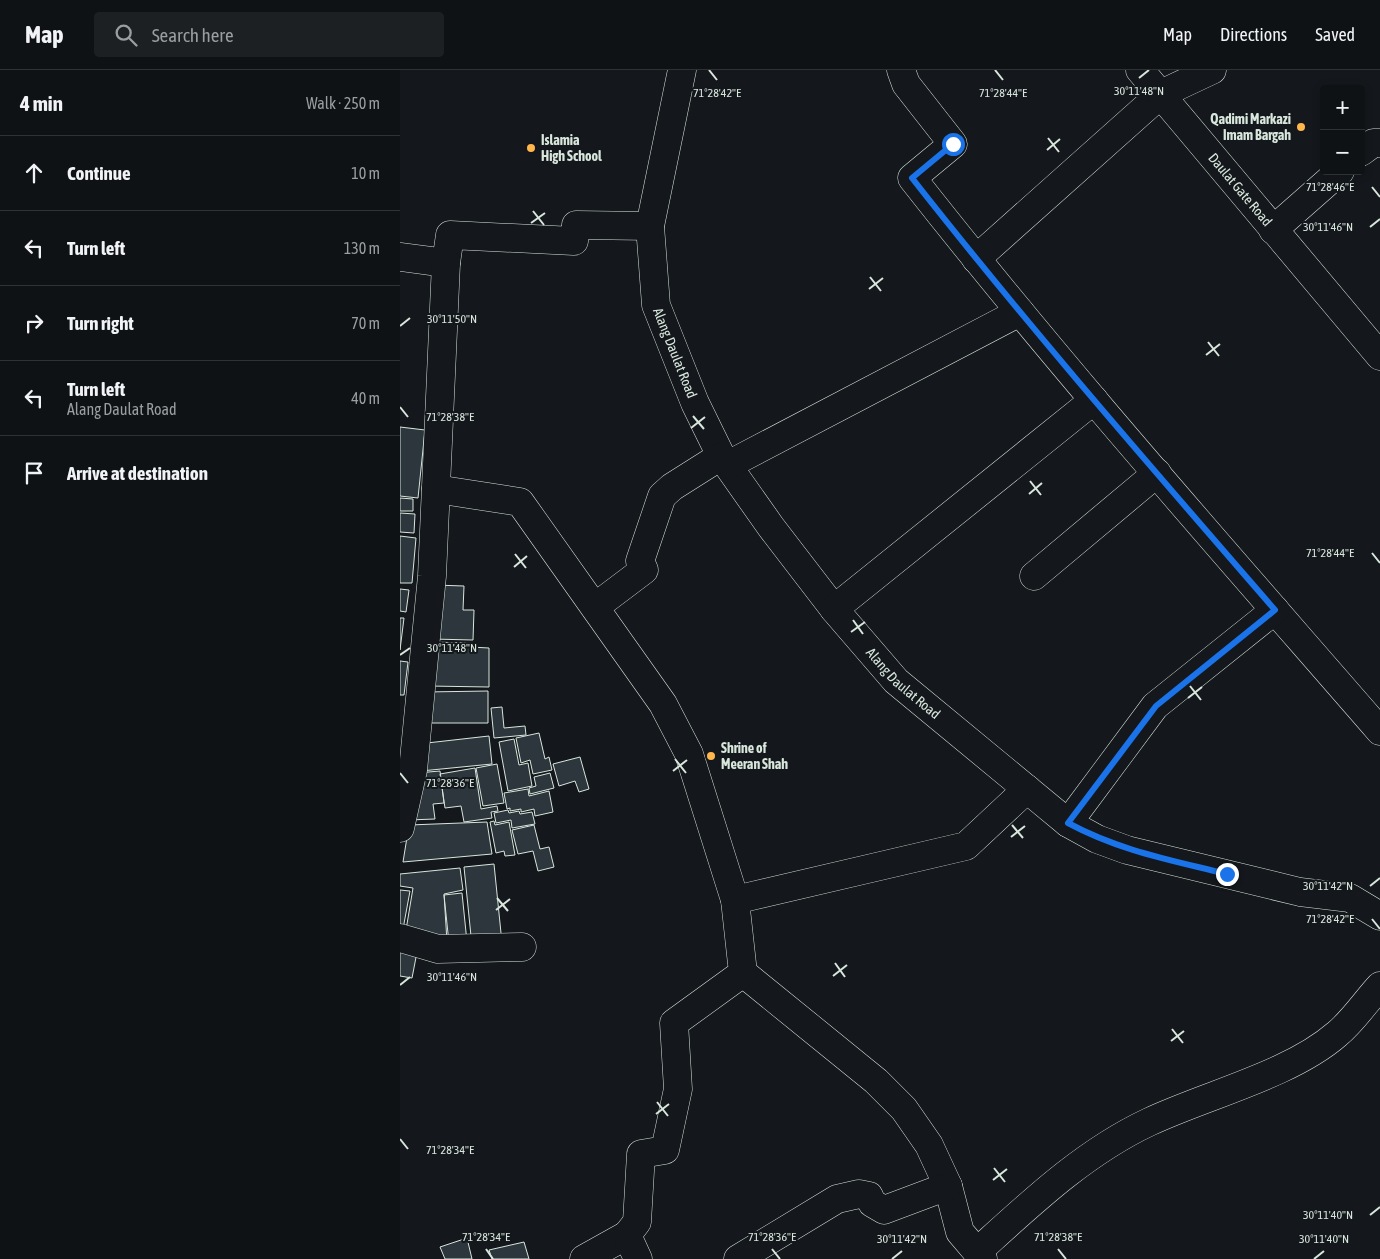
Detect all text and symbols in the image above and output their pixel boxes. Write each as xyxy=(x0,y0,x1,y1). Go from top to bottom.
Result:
search box xyxy=(94,12,444,57)
text: Map xyxy=(25,21,64,48)
icon: search xyxy=(112,21,140,49)
text: Search here xyxy=(152,24,234,46)
text: Map xyxy=(1163,24,1192,45)
text: Directions xyxy=(1220,24,1287,45)
text: Saved xyxy=(1315,24,1355,45)
text: 30°11'48"N xyxy=(1114,84,1164,98)
map controls xyxy=(1320,85,1365,175)
button: + xyxy=(1320,85,1365,130)
text: 71°28'42"E xyxy=(693,86,741,100)
text: 71°28'44"E xyxy=(979,86,1027,100)
text: 4 min xyxy=(20,91,63,115)
text: Walk · 250 m xyxy=(306,94,380,112)
place label: Qadimi Markazi Imam Bargah xyxy=(1210,111,1291,143)
marker: Qadimi Markazi Imam Bargah xyxy=(1295,121,1307,133)
button: − xyxy=(1320,130,1365,175)
place label: Islamia High School xyxy=(541,132,602,164)
route start xyxy=(942,133,965,156)
marker: Islamia High School xyxy=(525,142,537,154)
street label: Daulat Gate Road xyxy=(1205,150,1275,229)
icon: ahead xyxy=(20,159,48,187)
text: Continue xyxy=(67,162,131,184)
text: 10 m xyxy=(351,164,380,182)
text: 71°28'46"E xyxy=(1306,180,1354,194)
text: 30°11'46"N xyxy=(1303,220,1353,234)
icon: left xyxy=(20,234,48,262)
text: Turn left xyxy=(67,237,125,259)
text: 130 m xyxy=(344,239,380,257)
street label: Alang Daulat Road xyxy=(650,305,700,400)
icon: right xyxy=(20,309,48,337)
text: Turn right xyxy=(67,312,134,334)
text: 30°11'50"N xyxy=(427,312,477,326)
text: 70 m xyxy=(351,314,380,332)
text: Turn left xyxy=(67,378,125,400)
icon: left xyxy=(20,384,48,412)
text: 40 m xyxy=(351,389,380,407)
text: Alang Daulat Road xyxy=(67,400,177,418)
text: 71°28'38"E xyxy=(426,410,474,424)
icon: arrive xyxy=(20,459,48,487)
text: Arrive at destination xyxy=(67,462,208,484)
text: 71°28'44"E xyxy=(1306,546,1354,560)
text: 30°11'48"N xyxy=(427,641,477,655)
street label: Alang Daulat Road xyxy=(863,645,943,722)
place label: Shrine of Meeran Shah xyxy=(721,740,788,772)
marker: Shrine of Meeran Shah xyxy=(705,750,717,762)
text: 71°28'36"E xyxy=(426,776,474,790)
route end xyxy=(1216,863,1239,886)
text: 30°11'42"N xyxy=(1303,879,1353,893)
text: 71°28'42"E xyxy=(1306,912,1354,926)
text: 30°11'46"N xyxy=(427,970,477,984)
text: 71°28'34"E xyxy=(426,1143,474,1157)
text: 30°11'40"N xyxy=(1303,1208,1353,1222)
text: 71°28'34"E xyxy=(462,1230,510,1244)
text: 71°28'36"E xyxy=(748,1230,796,1244)
text: 71°28'38"E xyxy=(1034,1230,1082,1244)
text: 30°11'42"N xyxy=(877,1232,927,1246)
text: 30°11'40"N xyxy=(1299,1232,1349,1246)

